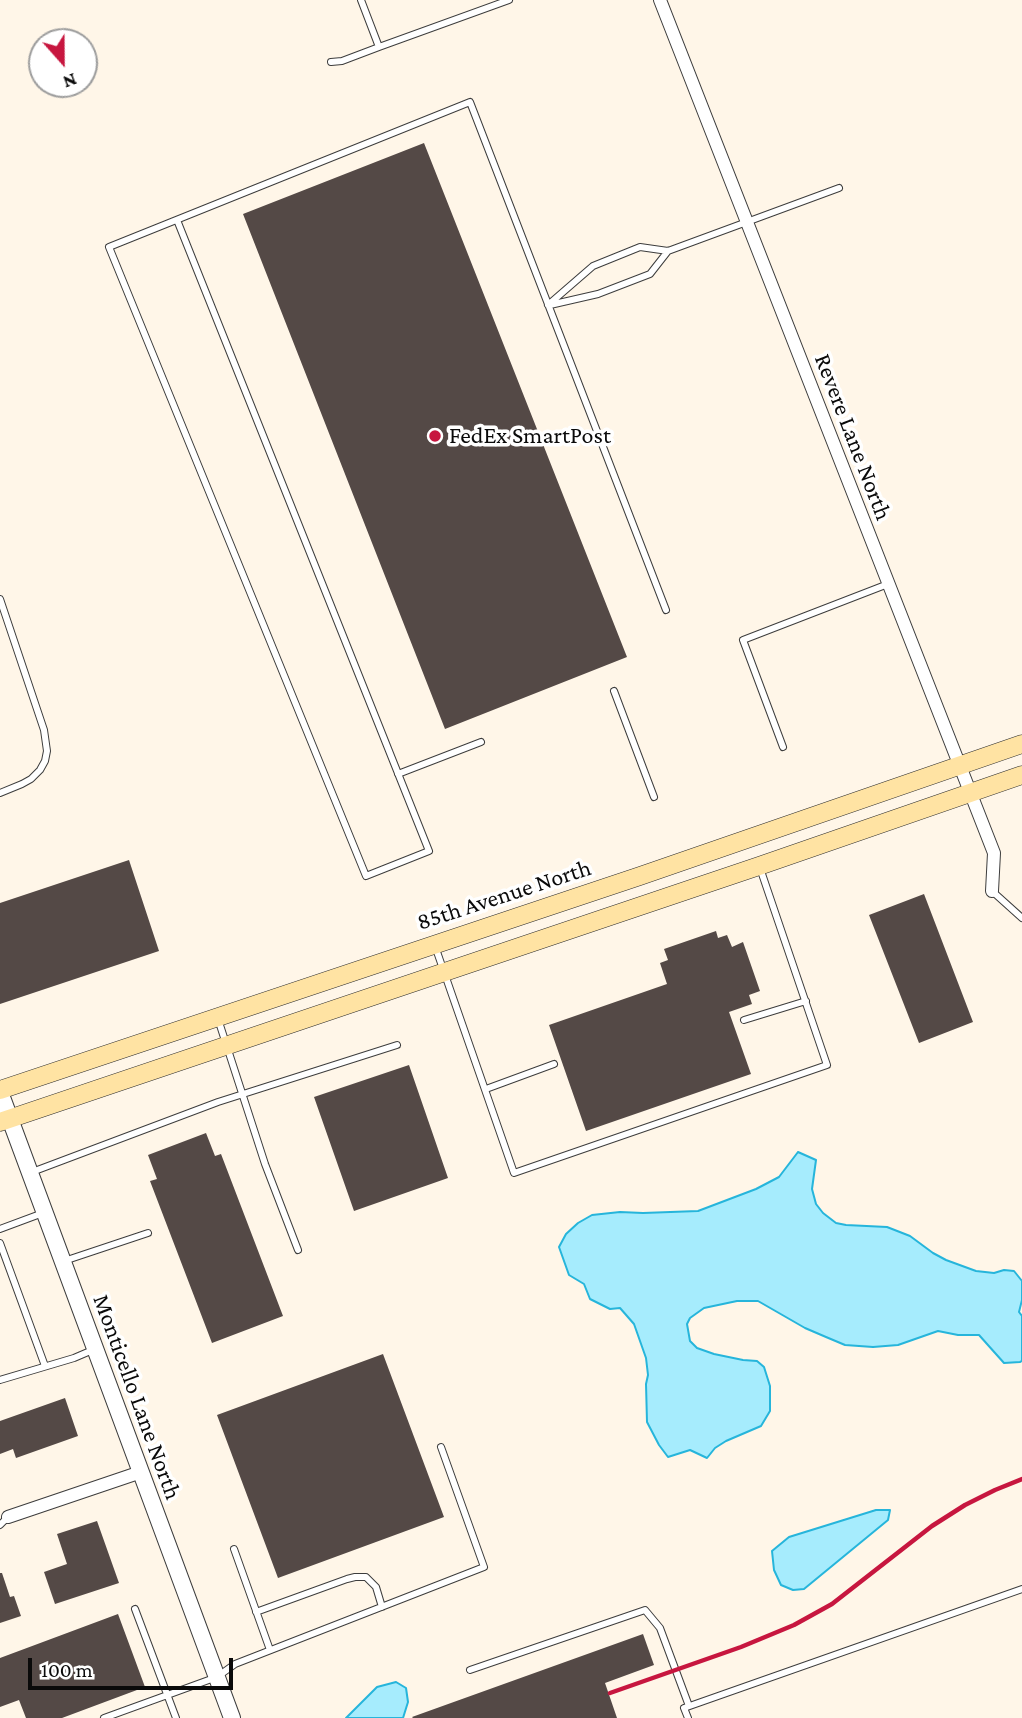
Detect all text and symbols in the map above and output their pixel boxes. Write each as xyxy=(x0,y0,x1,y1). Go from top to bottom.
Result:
north arrow xyxy=(28,28,98,98)
text: N xyxy=(60,69,80,93)
street label: Revere Lane North xyxy=(808,350,898,524)
place label: FedEx SmartPost xyxy=(449,422,611,450)
marker: FedEx SmartPost xyxy=(427,428,443,444)
street label: 85th Avenue North xyxy=(413,853,595,937)
street label: Monticello Lane North xyxy=(86,1290,188,1504)
scale bar xyxy=(32,1644,236,1688)
text: 100 m xyxy=(41,1658,93,1682)

